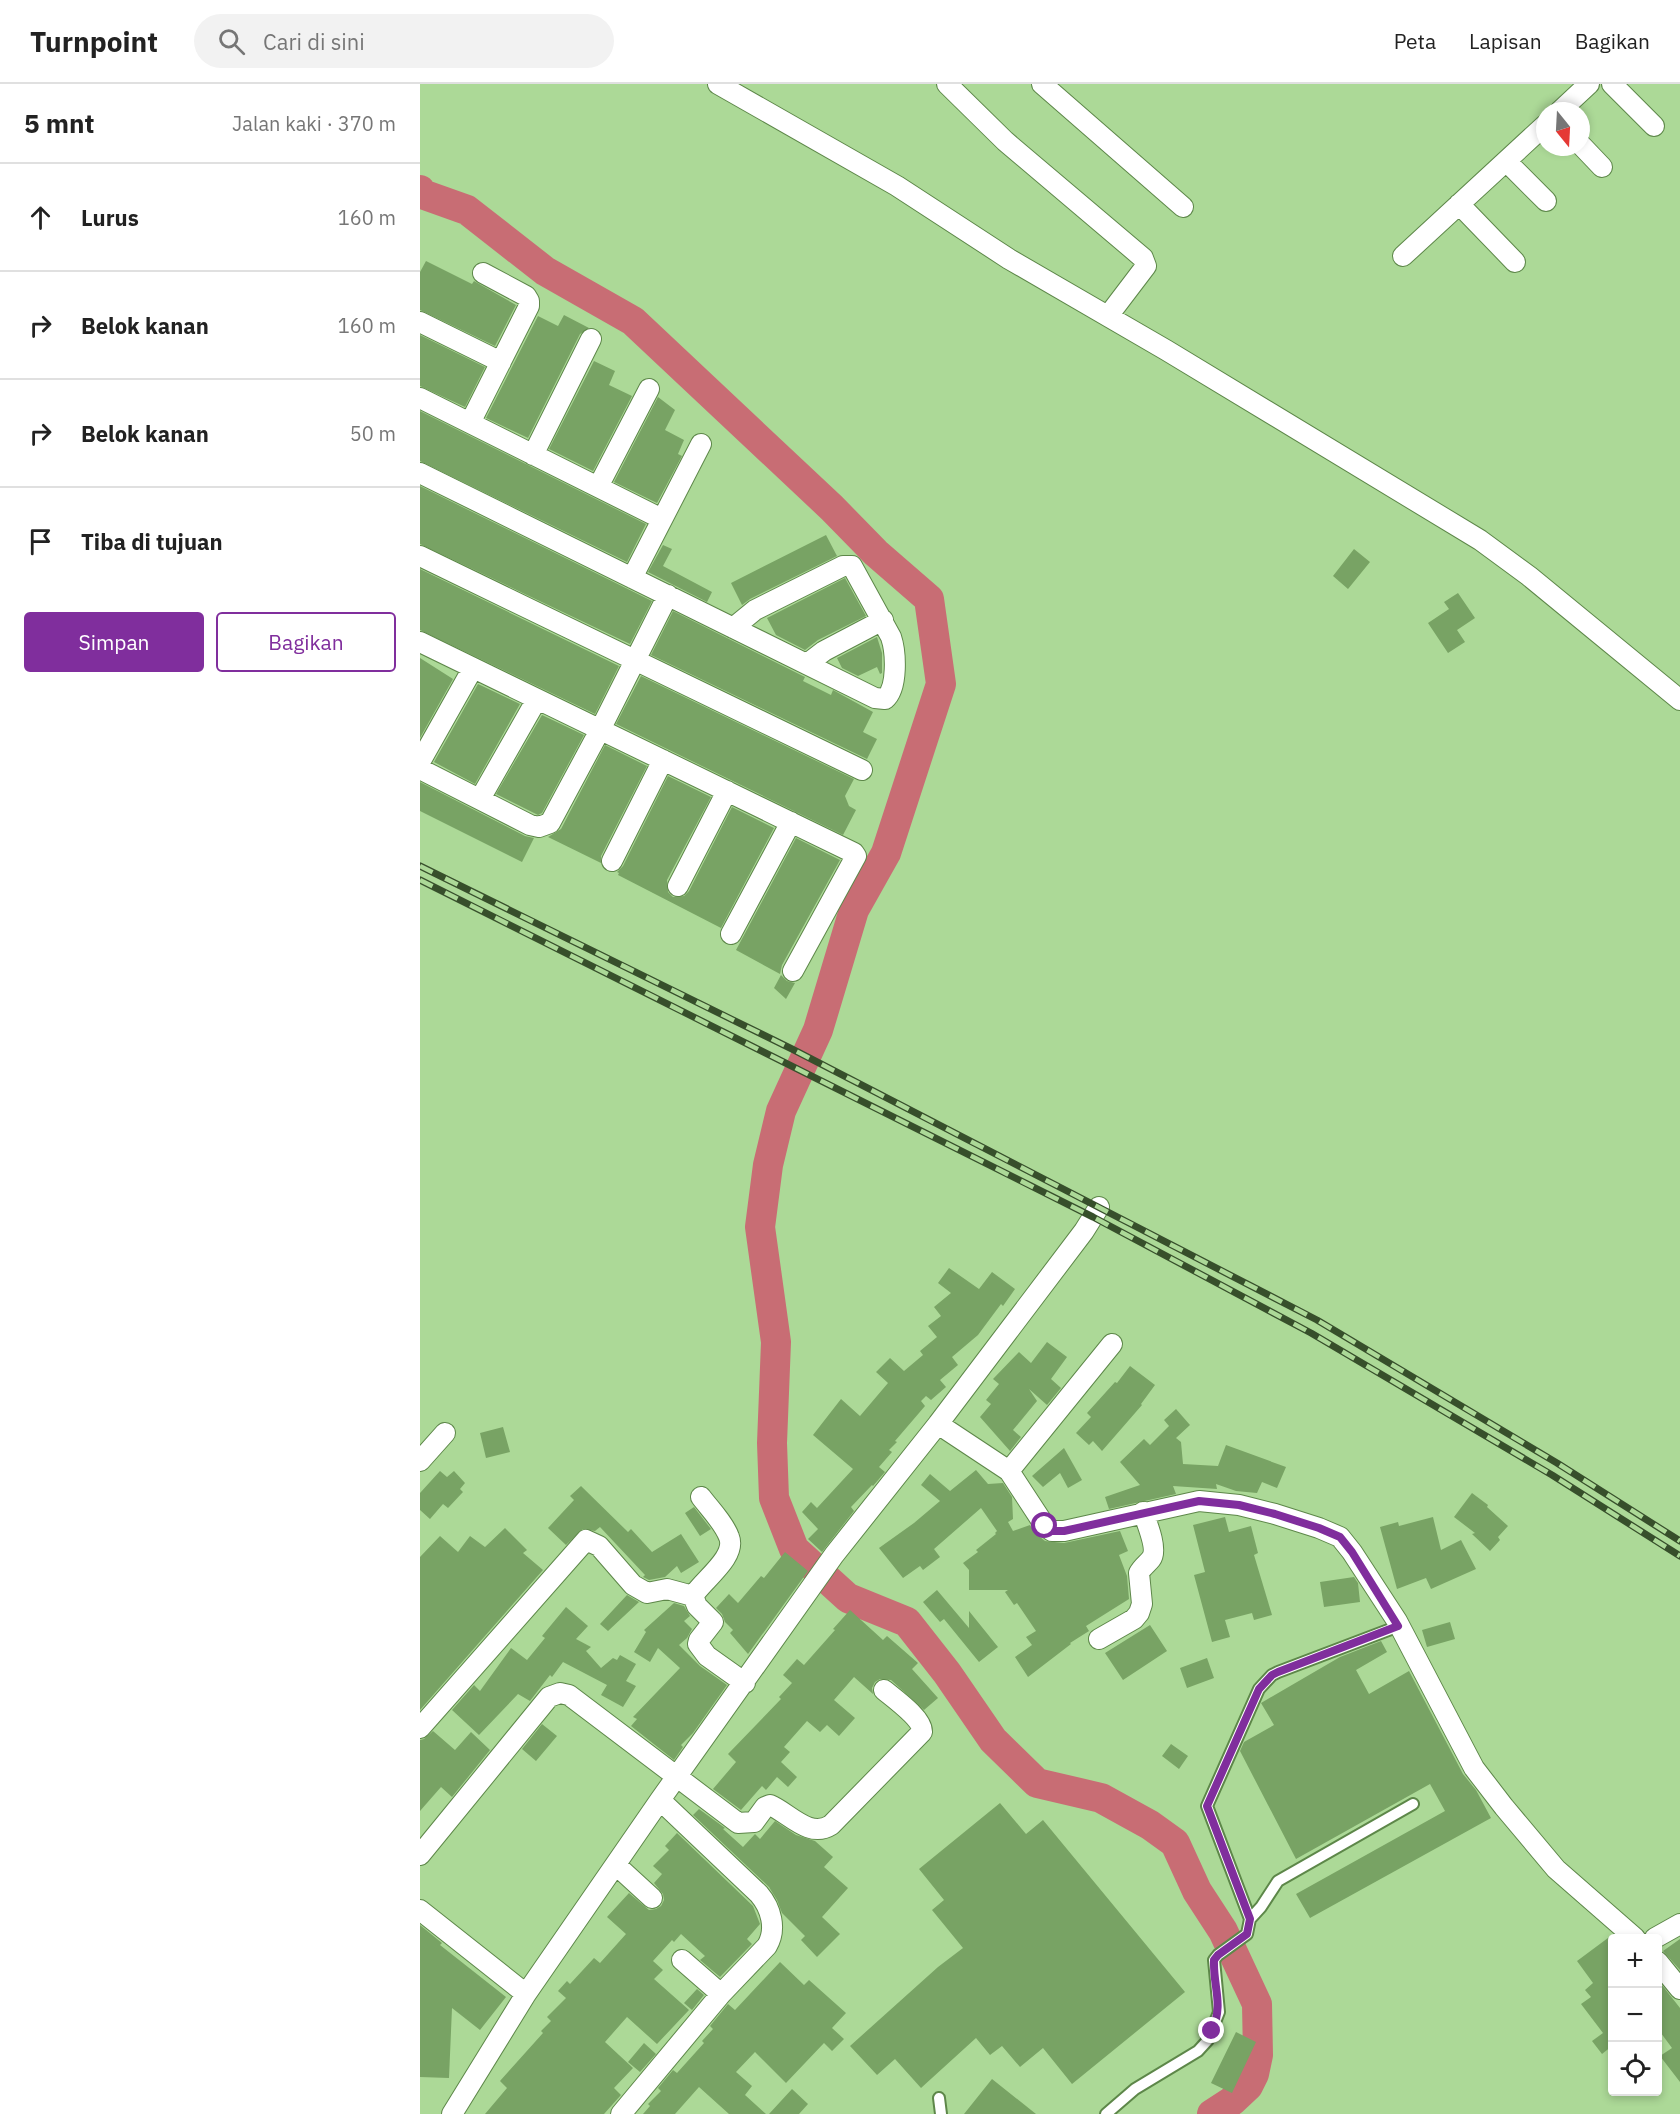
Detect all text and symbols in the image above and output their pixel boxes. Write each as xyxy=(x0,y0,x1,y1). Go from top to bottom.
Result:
search box xyxy=(194,14,614,68)
text: Turnpoint xyxy=(30,23,158,60)
icon: search xyxy=(215,25,248,58)
text: Cari di sini xyxy=(263,27,365,56)
text: Peta xyxy=(1394,27,1436,55)
text: Lapisan xyxy=(1469,27,1542,55)
text: Bagikan xyxy=(1575,27,1650,55)
north arrow xyxy=(1536,102,1590,156)
text: 5 mnt xyxy=(24,106,94,140)
text: Jalan kaki · 370 m xyxy=(232,110,396,137)
icon: ahead xyxy=(24,201,57,234)
text: Lurus xyxy=(81,203,139,232)
text: 160 m xyxy=(338,204,396,231)
icon: right xyxy=(24,309,57,342)
text: Belok kanan xyxy=(81,311,209,340)
text: 160 m xyxy=(338,312,396,339)
icon: right xyxy=(24,417,57,450)
text: Belok kanan xyxy=(81,419,209,448)
text: 50 m xyxy=(350,420,396,447)
icon: arrive xyxy=(24,525,57,558)
text: Tiba di tujuan xyxy=(81,527,223,556)
button: Simpan xyxy=(24,612,204,672)
button: Bagikan xyxy=(216,612,396,672)
route start xyxy=(1031,1512,1057,1538)
map controls xyxy=(1608,1934,1662,2096)
button: + xyxy=(1608,1934,1662,1988)
button: − xyxy=(1608,1988,1662,2042)
route end xyxy=(1198,2017,1224,2043)
button: locate xyxy=(1608,2042,1662,2096)

